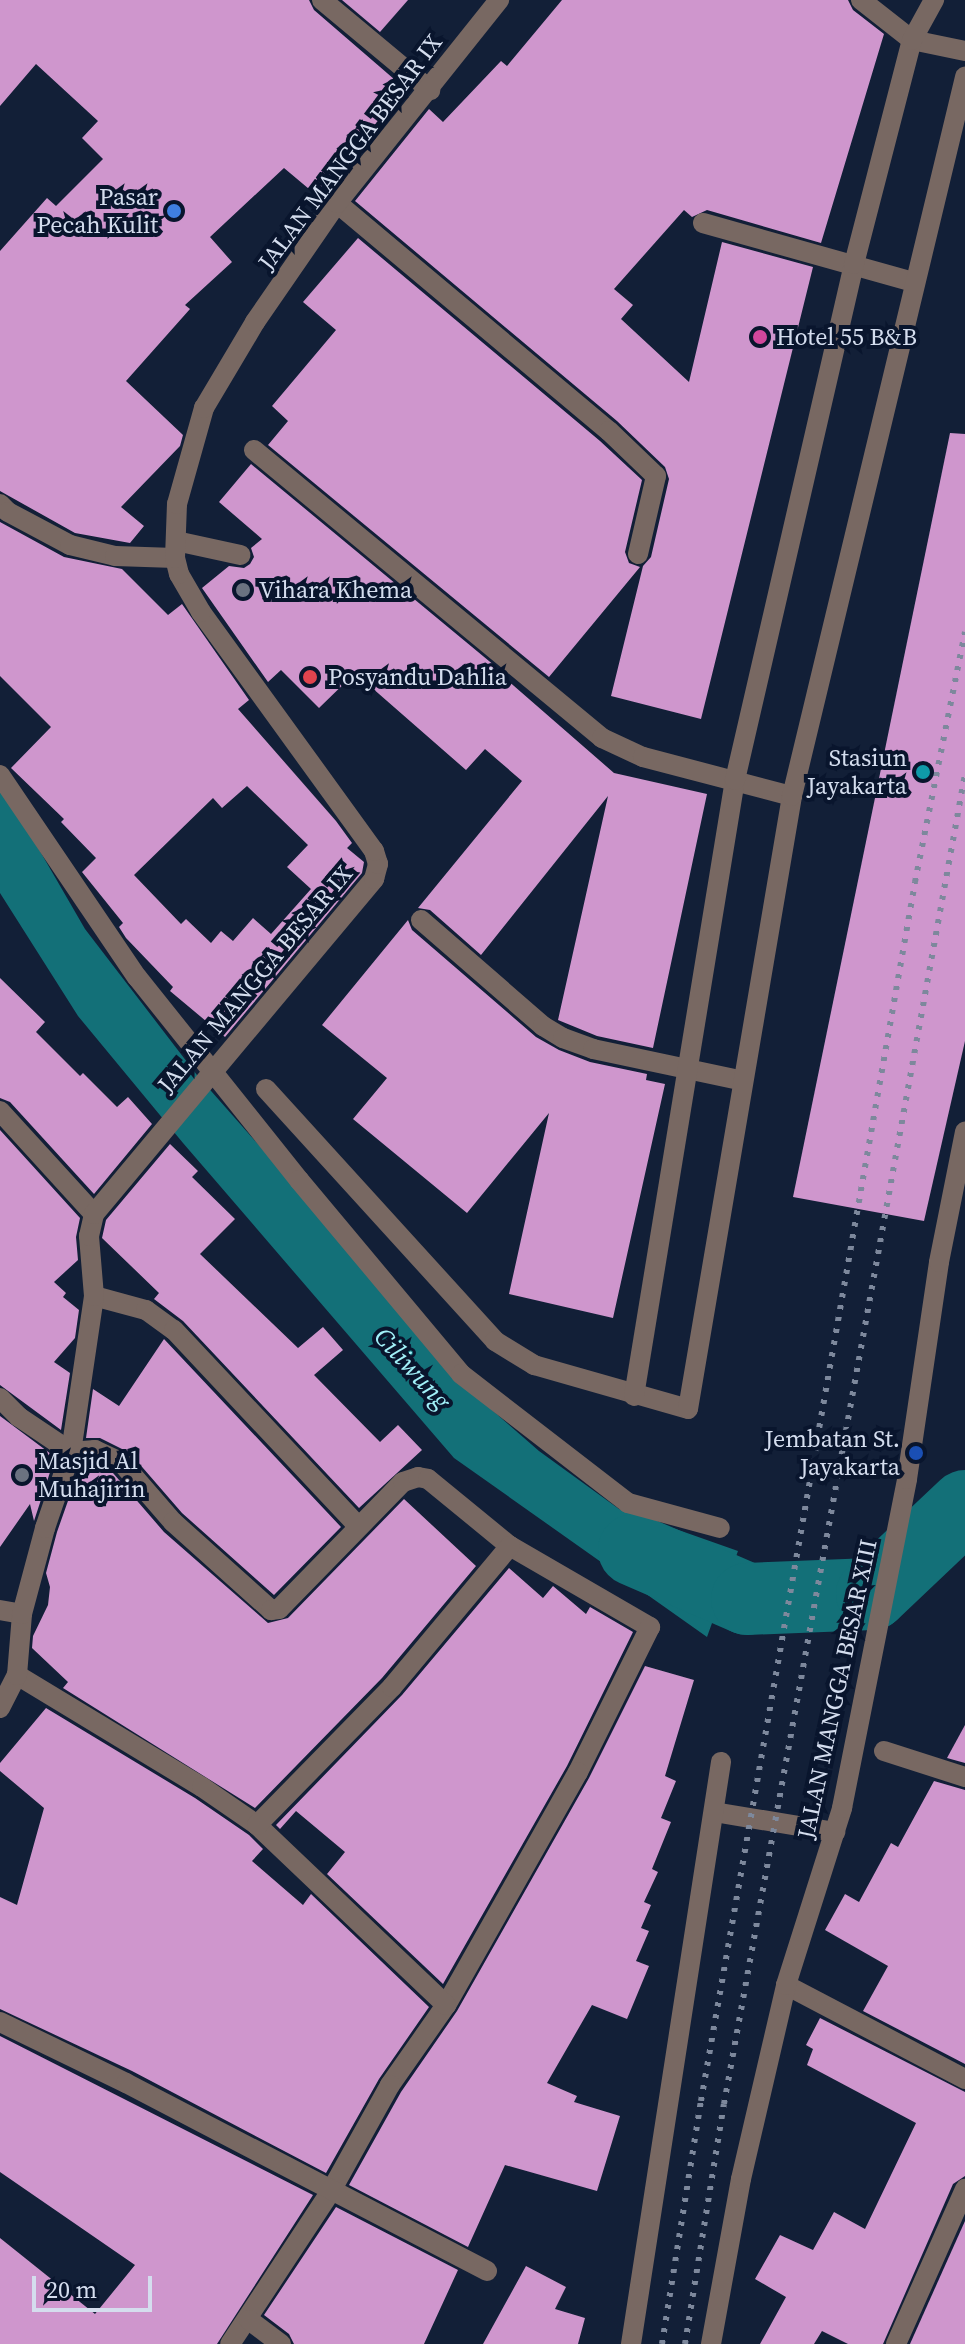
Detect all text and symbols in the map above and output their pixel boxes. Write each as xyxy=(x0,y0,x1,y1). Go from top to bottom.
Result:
street label: JALAN MANGGA BESAR IX xyxy=(252,28,448,276)
place label: Pasar Pecah Kulit xyxy=(37,183,158,239)
marker: Pasar Pecah Kulit xyxy=(165,202,183,220)
place label: Hotel 55 B&B xyxy=(776,323,917,351)
marker: Hotel 55 B&B xyxy=(751,328,769,346)
place label: Vihara Khema xyxy=(259,576,412,604)
marker: Vihara Khema xyxy=(234,581,252,599)
place label: Posyandu Dahlia xyxy=(328,663,507,691)
marker: Posyandu Dahlia xyxy=(299,666,321,688)
place label: Stasiun Jayakarta xyxy=(807,744,907,800)
marker: Stasiun Jayakarta xyxy=(914,763,932,781)
street label: JALAN MANGGA BESAR IX xyxy=(151,859,359,1099)
water label: Ciliwung xyxy=(367,1322,457,1416)
place label: Jembatan St. Jayakarta xyxy=(764,1425,900,1481)
marker: Jembatan St. Jayakarta xyxy=(907,1444,925,1462)
place label: Masjid Al Muhajirin xyxy=(38,1447,145,1503)
marker: Masjid Al Muhajirin xyxy=(13,1466,31,1484)
street label: JALAN MANGGA BESAR XIII xyxy=(791,1537,883,1841)
scale bar xyxy=(36,2260,156,2310)
text: 20 m xyxy=(46,2273,97,2306)

